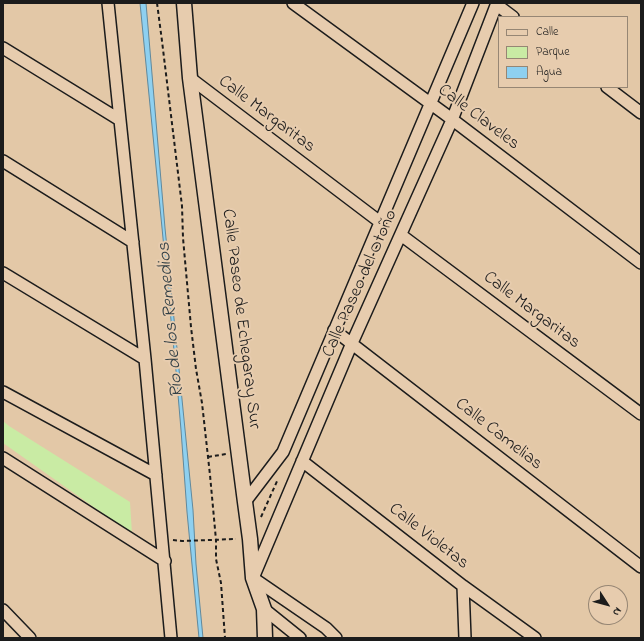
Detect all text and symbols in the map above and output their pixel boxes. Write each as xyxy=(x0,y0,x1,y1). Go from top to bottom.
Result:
legend xyxy=(498,16,628,88)
text: Calle xyxy=(536,23,558,41)
text: Parque xyxy=(536,43,570,61)
text: Agua xyxy=(536,63,562,81)
street label: Calle Margaritas xyxy=(213,71,319,159)
street label: Calle Claveles xyxy=(433,80,523,156)
street label: Calle Paseo del Otoño xyxy=(319,207,403,361)
street label: Calle Paseo de Echegaray Sur xyxy=(216,208,264,430)
water label: Río de los Remedios xyxy=(154,241,190,399)
street label: Calle Margaritas xyxy=(478,267,584,355)
street label: Calle Camelias xyxy=(450,394,546,476)
street label: Calle Violetas xyxy=(384,499,472,575)
north arrow xyxy=(588,585,628,625)
text: N xyxy=(608,604,626,619)

